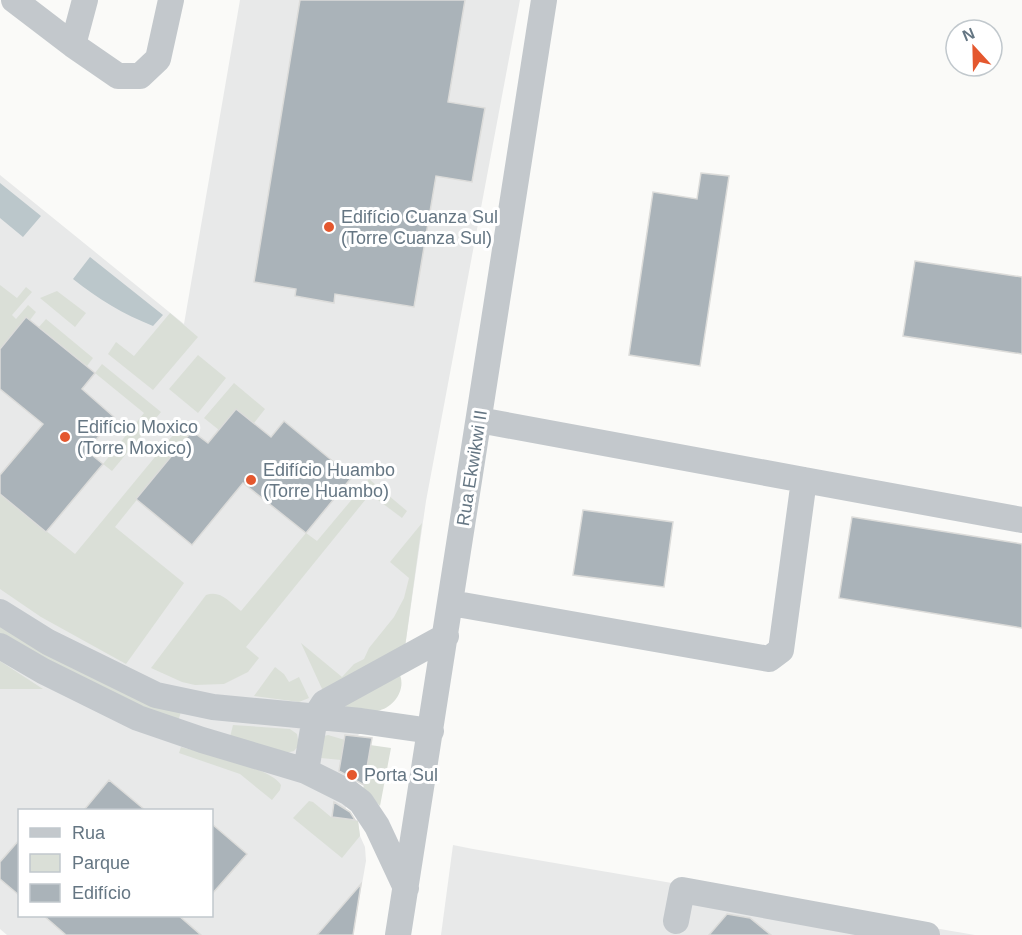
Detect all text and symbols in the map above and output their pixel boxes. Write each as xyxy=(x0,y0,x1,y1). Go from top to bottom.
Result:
north arrow xyxy=(944,18,1004,78)
text: N xyxy=(960,25,977,45)
place label: Edifício Cuanza Sul (Torre Cuanza Sul) xyxy=(341,207,498,248)
marker: Edifício Cuanza Sul (Torre Cuanza Sul) xyxy=(322,220,336,234)
street label: Rua Ekwikwi II xyxy=(453,409,491,527)
place label: Edifício Moxico (Torre Moxico) xyxy=(77,417,198,458)
marker: Edifício Moxico (Torre Moxico) xyxy=(58,430,72,444)
place label: Edifício Huambo (Torre Huambo) xyxy=(263,460,395,501)
marker: Edifício Huambo (Torre Huambo) xyxy=(244,473,258,487)
place label: Porta Sul xyxy=(364,765,438,785)
marker: Porta Sul xyxy=(345,768,359,782)
legend xyxy=(18,809,213,917)
text: Rua xyxy=(72,823,106,843)
text: Parque xyxy=(72,853,130,873)
text: Edifício xyxy=(72,883,131,903)

